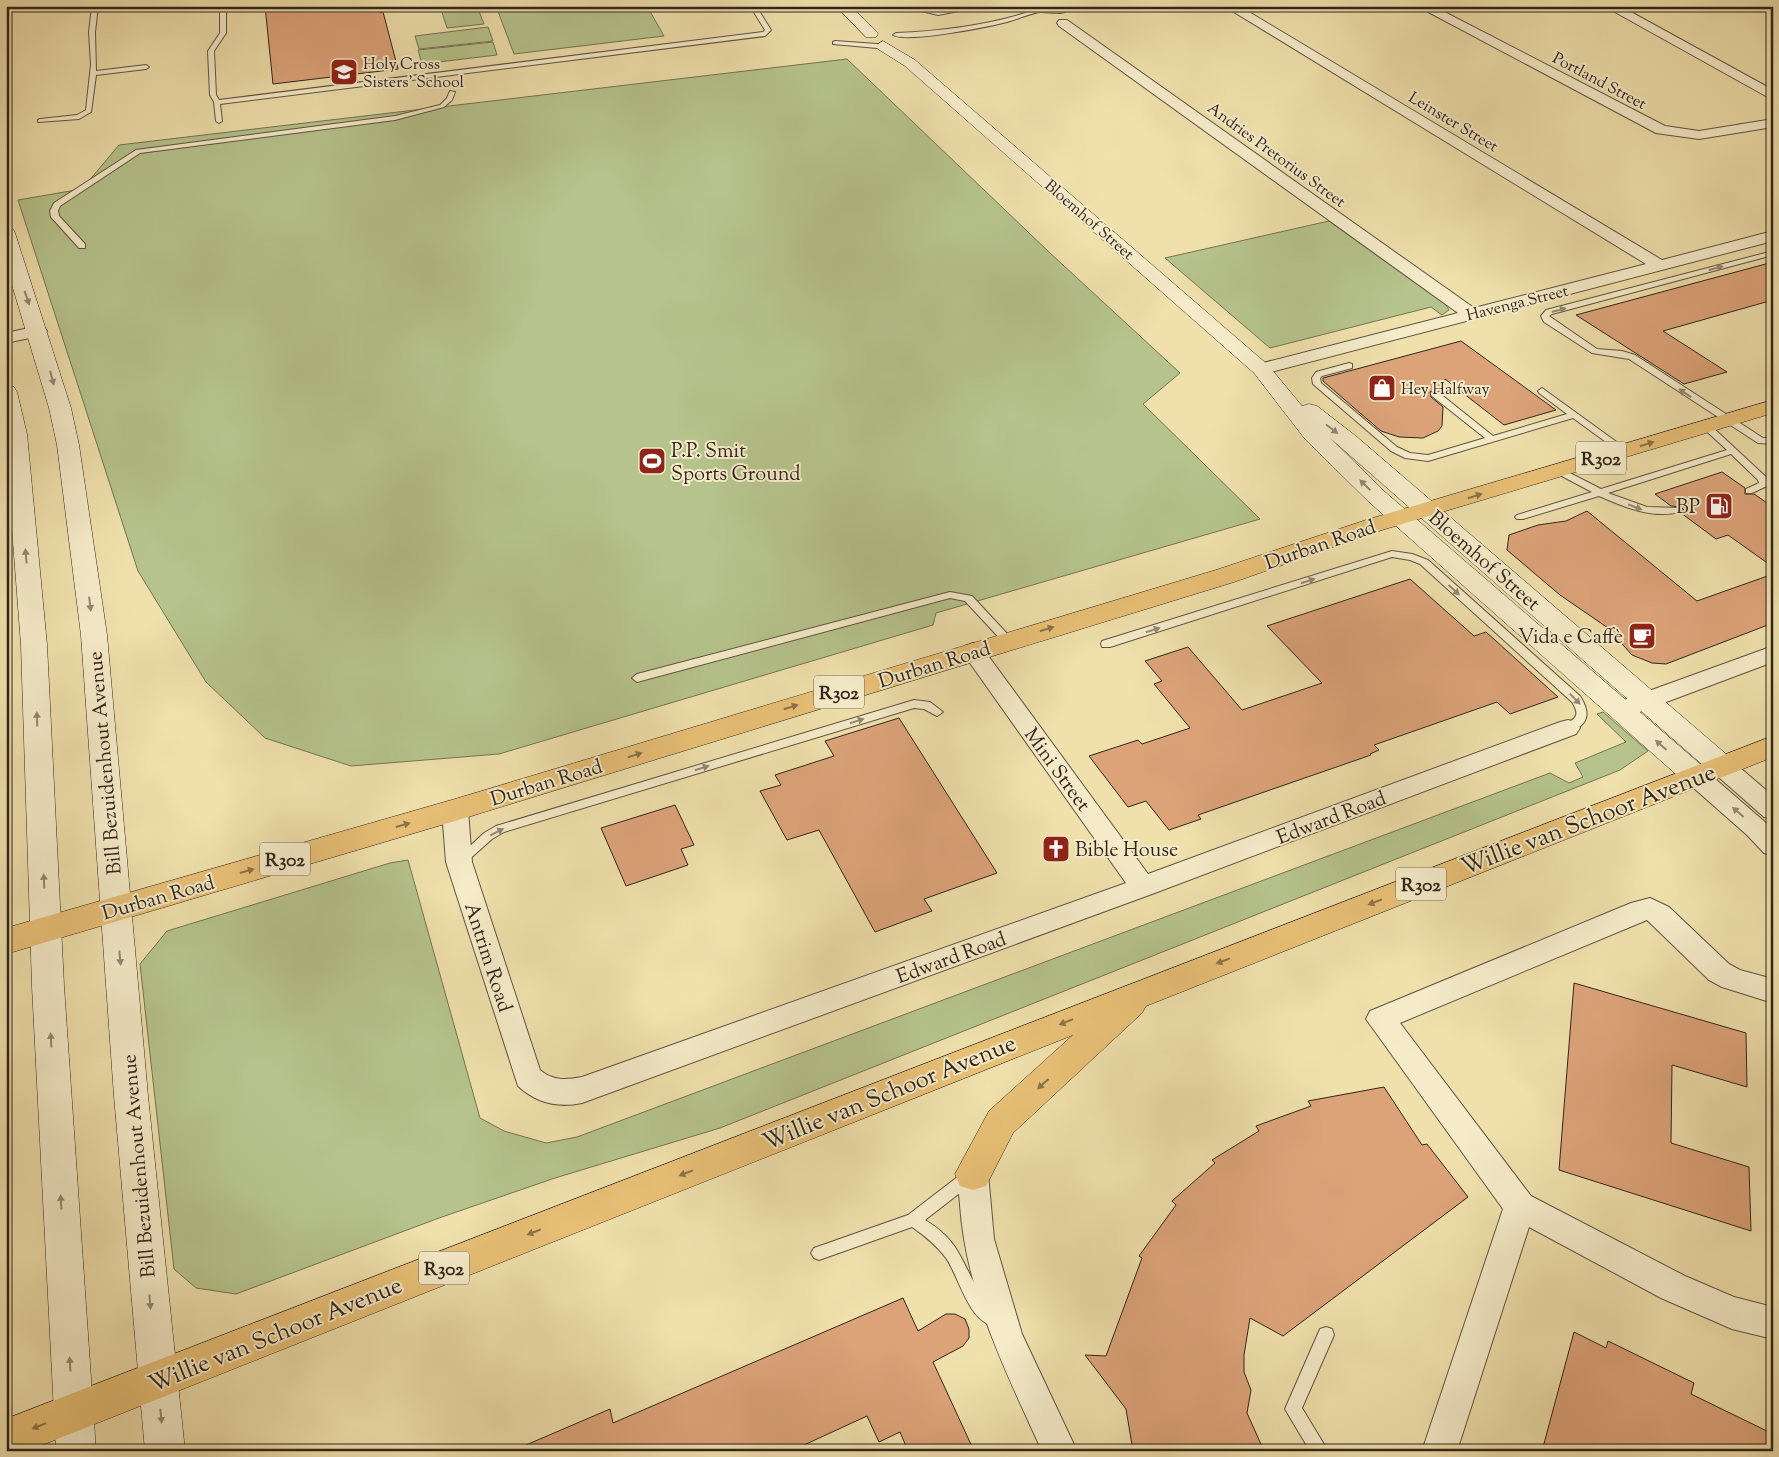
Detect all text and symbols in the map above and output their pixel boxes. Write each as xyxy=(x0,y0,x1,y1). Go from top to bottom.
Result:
street label: Portland Street xyxy=(1548,48,1650,117)
place label: Holy Cross Sisters' School xyxy=(363,54,465,95)
school or university icon: Holy Cross Sisters' School xyxy=(329,57,359,87)
street label: Leinster Street xyxy=(1403,87,1502,159)
street label: Andries Pretorius Street xyxy=(1202,98,1350,214)
street label: Bloemhof Street xyxy=(1039,175,1139,267)
one-way arrow xyxy=(1709,264,1724,272)
street label: Havenga Street xyxy=(1464,281,1572,328)
one-way arrow xyxy=(23,290,31,305)
one-way arrow xyxy=(1552,305,1567,313)
one-way arrow xyxy=(49,371,57,386)
shop icon: Hey Halfway xyxy=(1367,373,1397,403)
place label: Hey Halfway xyxy=(1401,379,1489,402)
one-way arrow xyxy=(1679,388,1692,398)
one-way arrow xyxy=(1325,423,1338,434)
place label: P.P. Smit Sports Ground xyxy=(671,438,801,490)
one-way arrow xyxy=(1640,439,1655,447)
road number: R302 xyxy=(1576,442,1626,474)
sports icon: P.P. Smit Sports Ground xyxy=(637,446,667,476)
one-way arrow xyxy=(1359,479,1371,491)
one-way arrow xyxy=(1468,491,1483,499)
fuel station icon: BP xyxy=(1704,491,1734,521)
place label: BP xyxy=(1676,494,1700,523)
one-way arrow xyxy=(1628,503,1642,511)
street label: Bloemhof Street xyxy=(1421,505,1546,619)
street label: Durban Road xyxy=(1261,514,1380,579)
one-way arrow xyxy=(22,548,30,564)
one-way arrow xyxy=(1300,576,1315,584)
one-way arrow xyxy=(1448,584,1461,595)
one-way arrow xyxy=(86,596,94,612)
cafe icon: Vida e Caffè xyxy=(1627,621,1657,651)
place label: Vida e Caffè xyxy=(1518,624,1623,653)
one-way arrow xyxy=(1039,625,1054,633)
one-way arrow xyxy=(1145,625,1160,633)
street label: Durban Road xyxy=(875,636,994,697)
street label: Bill Bezuidenhout Avenue xyxy=(82,650,131,876)
road number: R302 xyxy=(814,676,864,709)
one-way arrow xyxy=(1569,692,1581,704)
one-way arrow xyxy=(783,703,798,711)
one-way arrow xyxy=(33,710,41,726)
one-way arrow xyxy=(850,717,865,725)
street label: Mini Street xyxy=(1016,723,1096,819)
one-way arrow xyxy=(1655,739,1667,751)
one-way arrow xyxy=(628,750,643,758)
street label: Durban Road xyxy=(487,754,606,815)
street label: Willie van Schoor Avenue xyxy=(1456,756,1721,885)
one-way arrow xyxy=(695,764,710,772)
street label: Edward Road xyxy=(1273,785,1391,853)
one-way arrow xyxy=(1732,806,1744,818)
one-way arrow xyxy=(395,820,410,828)
one-way arrow xyxy=(489,828,504,836)
church icon: Bible House xyxy=(1041,834,1071,864)
place label: Bible House xyxy=(1075,837,1178,866)
road number: R302 xyxy=(260,842,310,876)
one-way arrow xyxy=(240,866,255,874)
road number: R302 xyxy=(1396,868,1446,901)
street label: Durban Road xyxy=(99,869,218,929)
one-way arrow xyxy=(39,873,47,889)
street label: Antrim Road xyxy=(455,899,518,1016)
one-way arrow xyxy=(1367,899,1382,906)
street label: Edward Road xyxy=(893,926,1011,993)
one-way arrow xyxy=(116,950,124,966)
one-way arrow xyxy=(1215,957,1230,965)
one-way arrow xyxy=(1059,1019,1073,1027)
street label: Willie van Schoor Avenue xyxy=(758,1027,1022,1160)
one-way arrow xyxy=(47,1031,55,1047)
street label: Bill Bezuidenhout Avenue xyxy=(116,1053,165,1279)
one-way arrow xyxy=(1037,1078,1049,1089)
one-way arrow xyxy=(678,1169,693,1177)
one-way arrow xyxy=(56,1193,64,1209)
one-way arrow xyxy=(526,1228,541,1236)
road number: R302 xyxy=(419,1252,469,1284)
street label: Willie van Schoor Avenue xyxy=(144,1269,408,1402)
one-way arrow xyxy=(146,1294,154,1310)
one-way arrow xyxy=(65,1356,73,1372)
one-way arrow xyxy=(157,1408,165,1424)
one-way arrow xyxy=(32,1423,47,1430)

